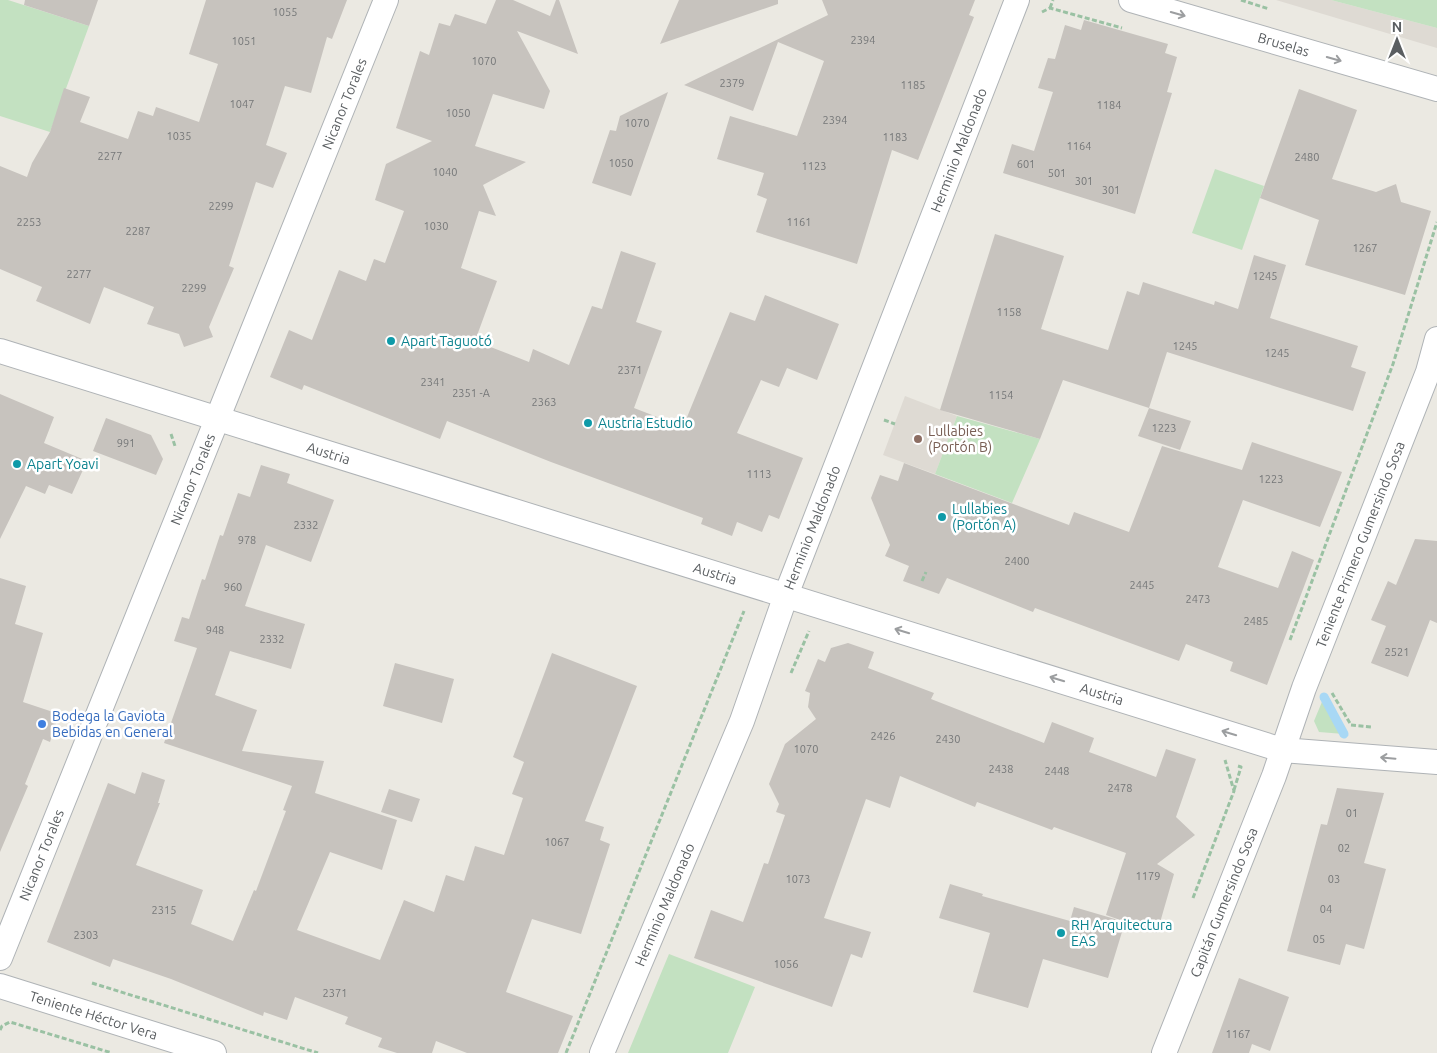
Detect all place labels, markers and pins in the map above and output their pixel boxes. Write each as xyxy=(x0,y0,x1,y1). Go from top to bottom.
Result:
place label: Apart Taguotó xyxy=(401,333,492,349)
marker: Apart Taguotó xyxy=(385,335,397,347)
place label: Austria Estudio xyxy=(598,415,693,431)
marker: Austria Estudio xyxy=(582,417,594,429)
place label: Lullabies (Portón B) xyxy=(928,423,992,455)
marker: Lullabies (Portón B) xyxy=(912,433,924,445)
place label: Apart Yoavi xyxy=(27,456,99,472)
marker: Apart Yoavi xyxy=(11,458,23,470)
place label: Lullabies (Portón A) xyxy=(952,501,1017,533)
marker: Lullabies (Portón A) xyxy=(936,511,948,523)
place label: Bodega la Gaviota Bebidas en General xyxy=(52,708,173,740)
marker: Bodega la Gaviota Bebidas en General xyxy=(36,718,48,730)
place label: RH Arquitectura EAS xyxy=(1071,917,1172,949)
marker: RH Arquitectura EAS xyxy=(1055,927,1067,939)

